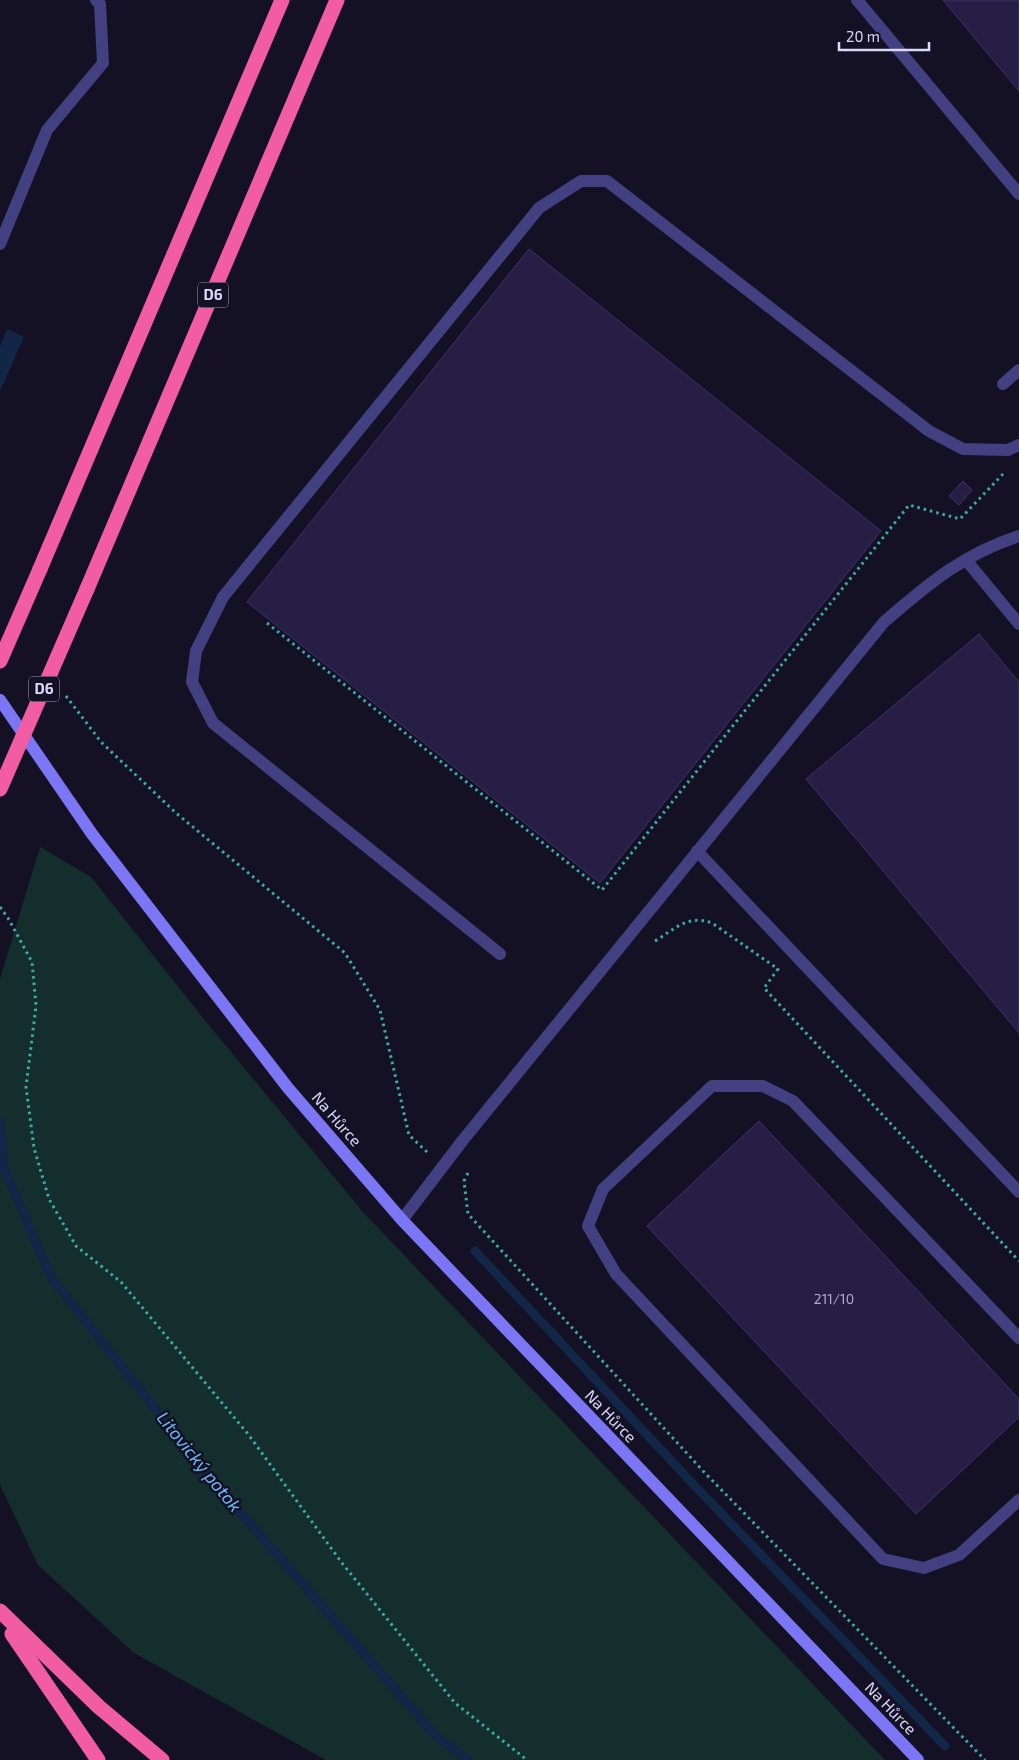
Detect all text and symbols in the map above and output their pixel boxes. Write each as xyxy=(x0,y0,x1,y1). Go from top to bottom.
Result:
scale bar xyxy=(839,20,929,52)
text: 20 m xyxy=(846,27,880,45)
road number: D6 xyxy=(198,282,228,308)
road number: D6 xyxy=(29,676,59,702)
street label: Na Hůrce xyxy=(309,1088,366,1150)
house number: 211/10 xyxy=(814,1290,854,1307)
street label: Na Hůrce xyxy=(582,1385,641,1446)
water label: Litovický potok xyxy=(153,1407,247,1516)
street label: Na Hůrce xyxy=(862,1677,921,1738)

